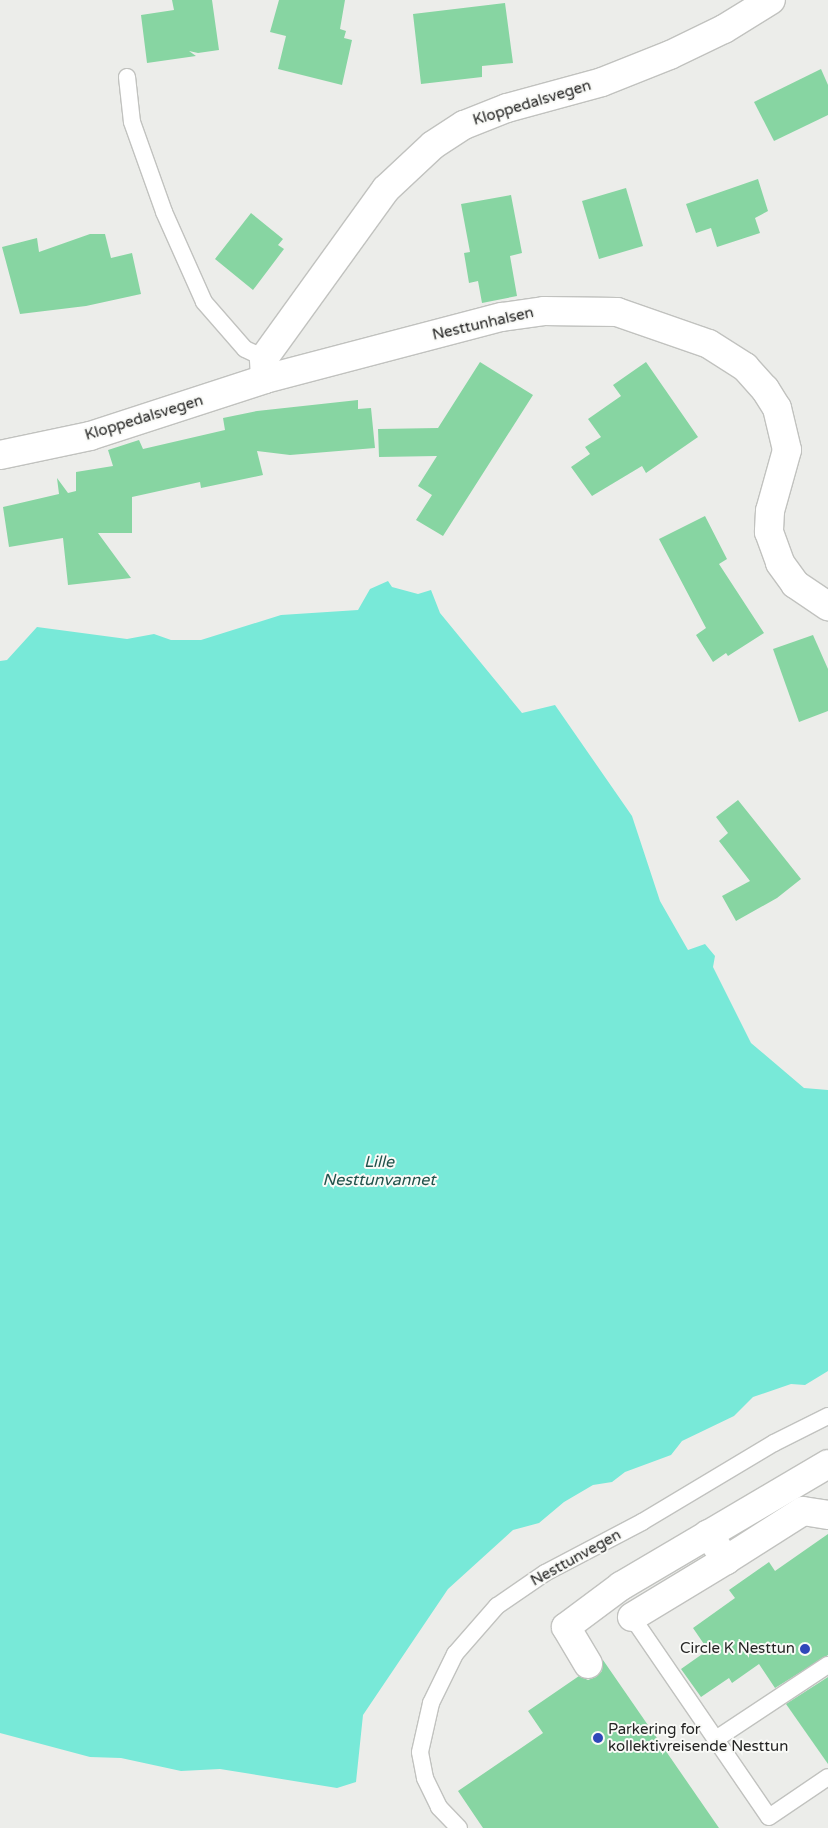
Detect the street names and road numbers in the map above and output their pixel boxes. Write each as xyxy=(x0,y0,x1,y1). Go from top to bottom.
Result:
street label: Kloppedalsvegen xyxy=(471,76,593,130)
street label: Nesttunhalsen xyxy=(431,304,535,344)
street label: Kloppedalsvegen xyxy=(83,391,205,445)
street label: Nesttunvegen xyxy=(528,1526,624,1590)

